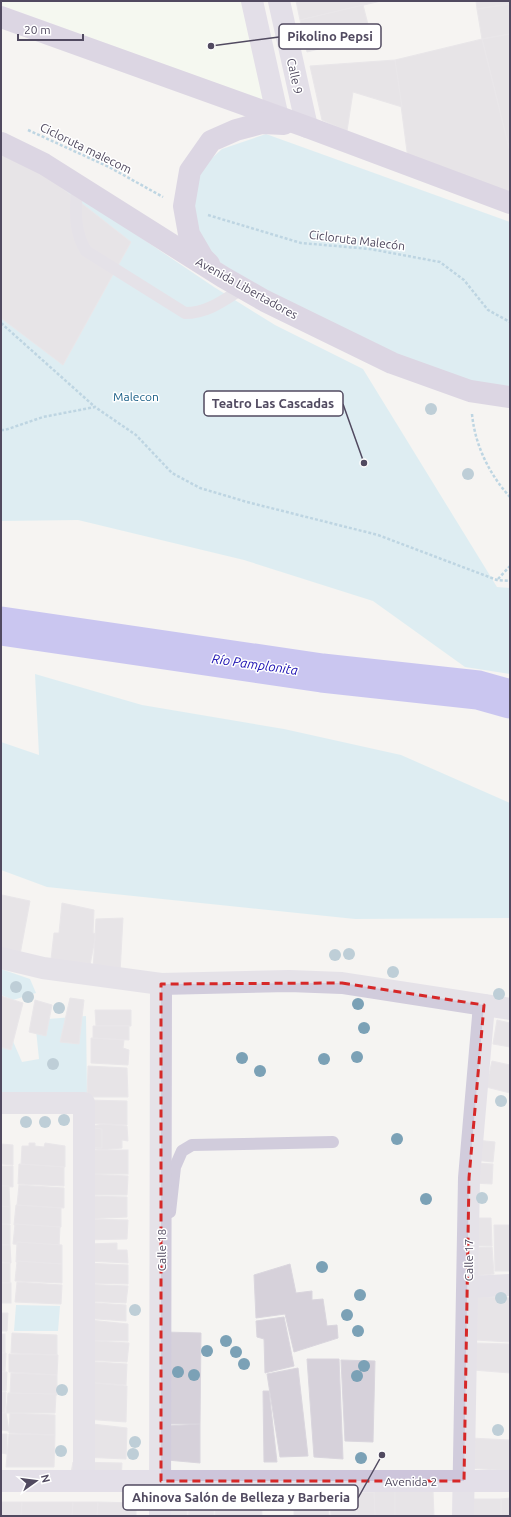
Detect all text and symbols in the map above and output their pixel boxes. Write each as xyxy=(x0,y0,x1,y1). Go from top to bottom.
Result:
scale bar xyxy=(18,16,83,42)
text: 20 m xyxy=(24,23,51,36)
callout: Pikolino Pepsi xyxy=(279,24,381,49)
text: Pikolino Pepsi xyxy=(287,29,373,43)
street label: Calle 9 xyxy=(285,57,305,95)
street label: Cicloruta malecom xyxy=(38,120,134,176)
street label: Cicloruta Malecón xyxy=(308,228,406,252)
street label: Avenida Libertadores xyxy=(194,255,300,321)
park label: Malecon xyxy=(113,390,159,403)
callout: Teatro Las Cascadas xyxy=(204,391,343,416)
text: Teatro Las Cascadas xyxy=(212,396,334,410)
water label: Río Pamplonita xyxy=(211,651,299,677)
street label: Calle 18 xyxy=(155,1228,168,1271)
street label: Calle 17 xyxy=(462,1239,475,1281)
north arrow xyxy=(16,1461,56,1501)
text: N xyxy=(39,1473,53,1484)
street label: Avenida 2 xyxy=(385,1475,437,1488)
callout: Ahinova Salón de Belleza y Barberia xyxy=(123,1485,358,1510)
text: Ahinova Salón de Belleza y Barberia xyxy=(132,1490,350,1504)

